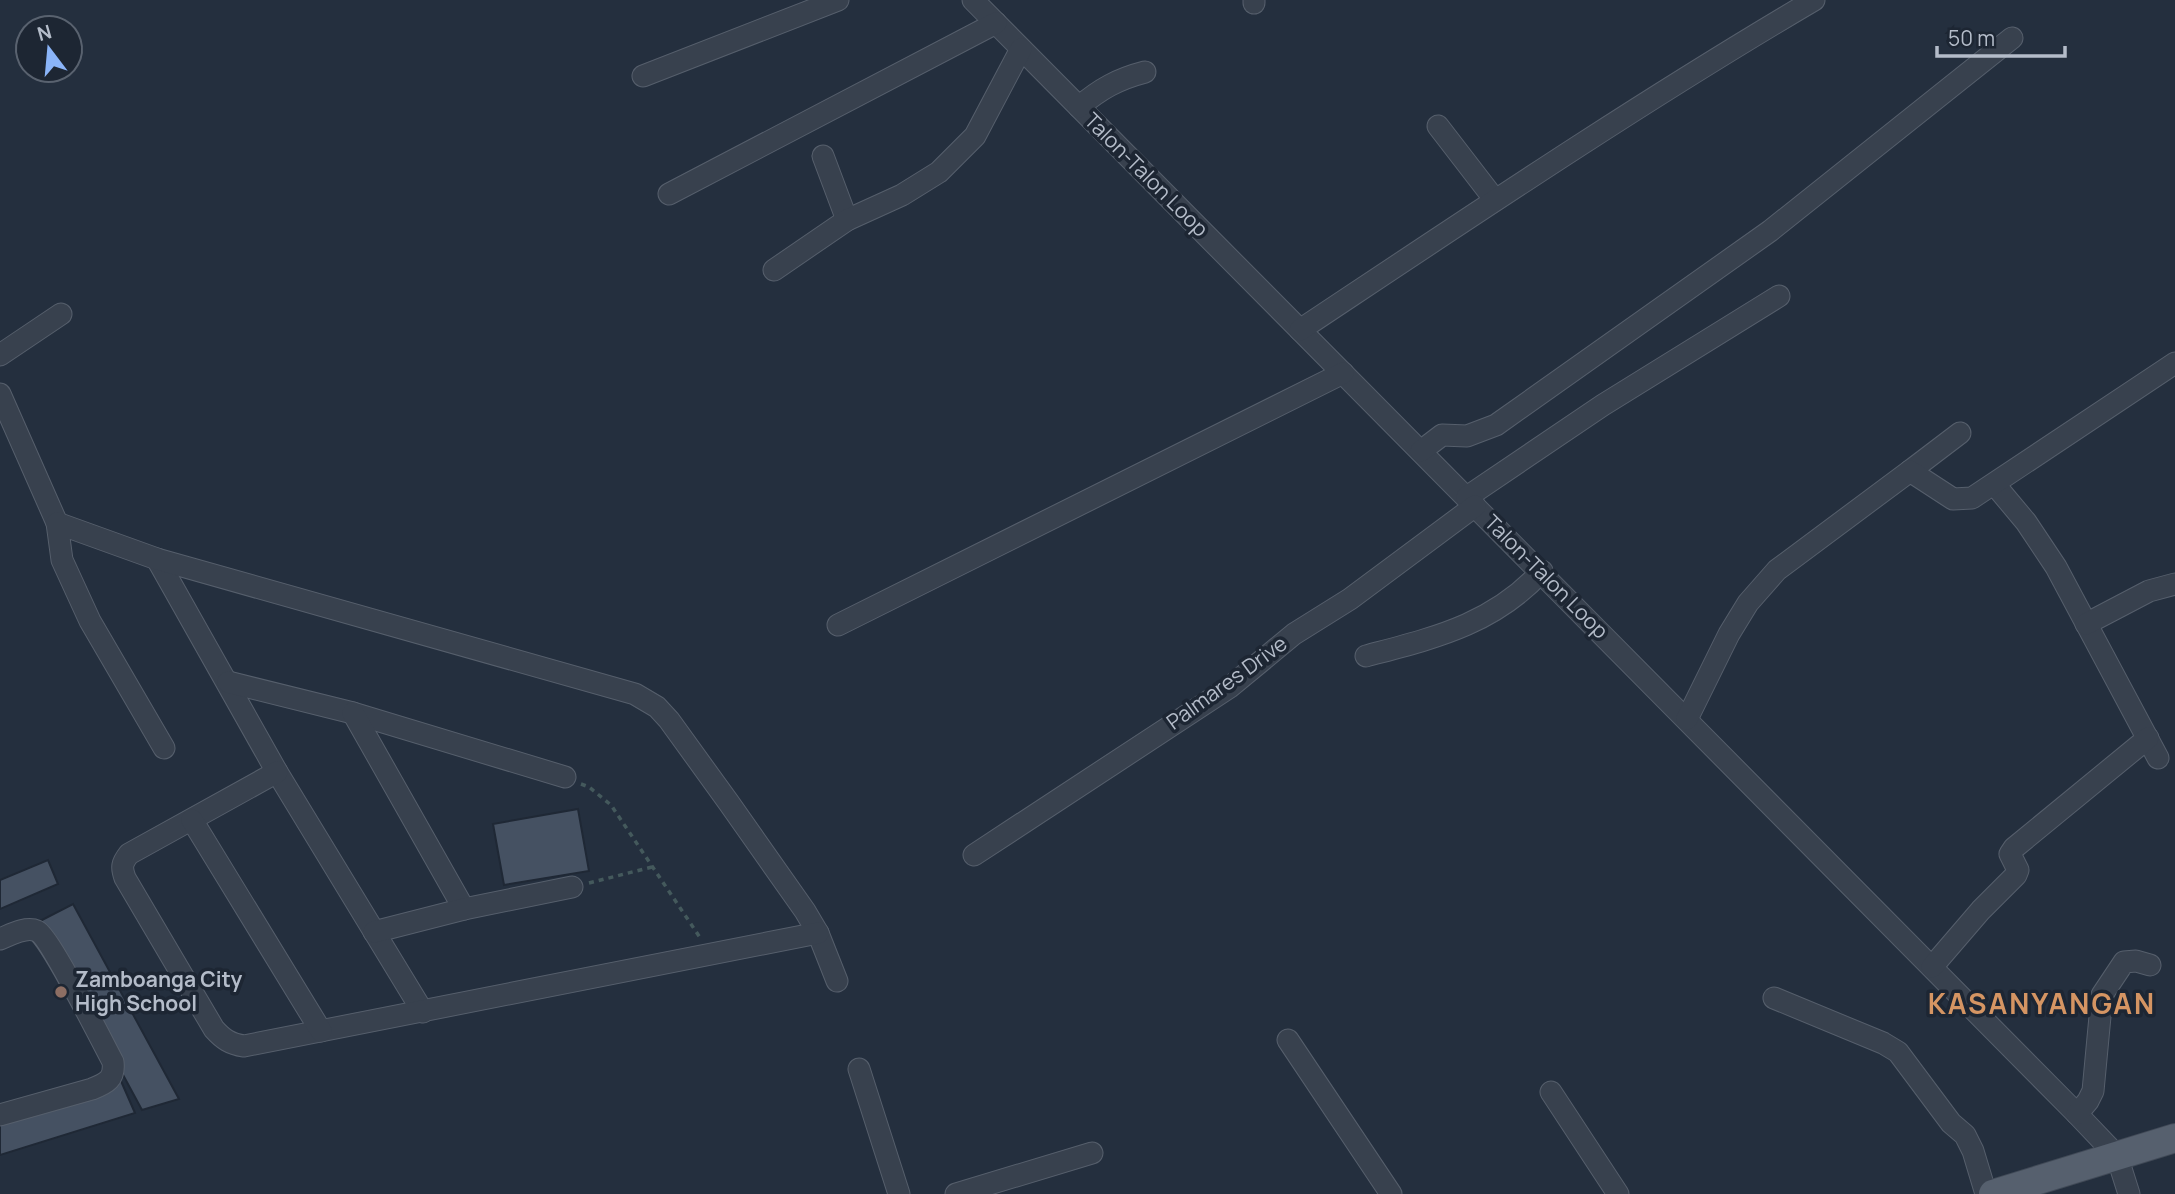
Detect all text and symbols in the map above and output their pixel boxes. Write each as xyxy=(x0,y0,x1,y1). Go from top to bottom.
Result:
north arrow xyxy=(14,14,84,84)
scale bar xyxy=(1937,14,2065,58)
text: N xyxy=(34,18,54,47)
text: 50 m xyxy=(1948,24,1995,52)
street label: Talon-Talon Loop xyxy=(1079,106,1215,242)
street label: Talon-Talon Loop xyxy=(1479,508,1615,644)
street label: Palmares Drive xyxy=(1161,629,1292,735)
place label: Zamboanga City High School xyxy=(75,965,242,1017)
marker: Zamboanga City High School xyxy=(53,984,69,1000)
district label: KASANYANGAN xyxy=(1928,984,2156,1022)

